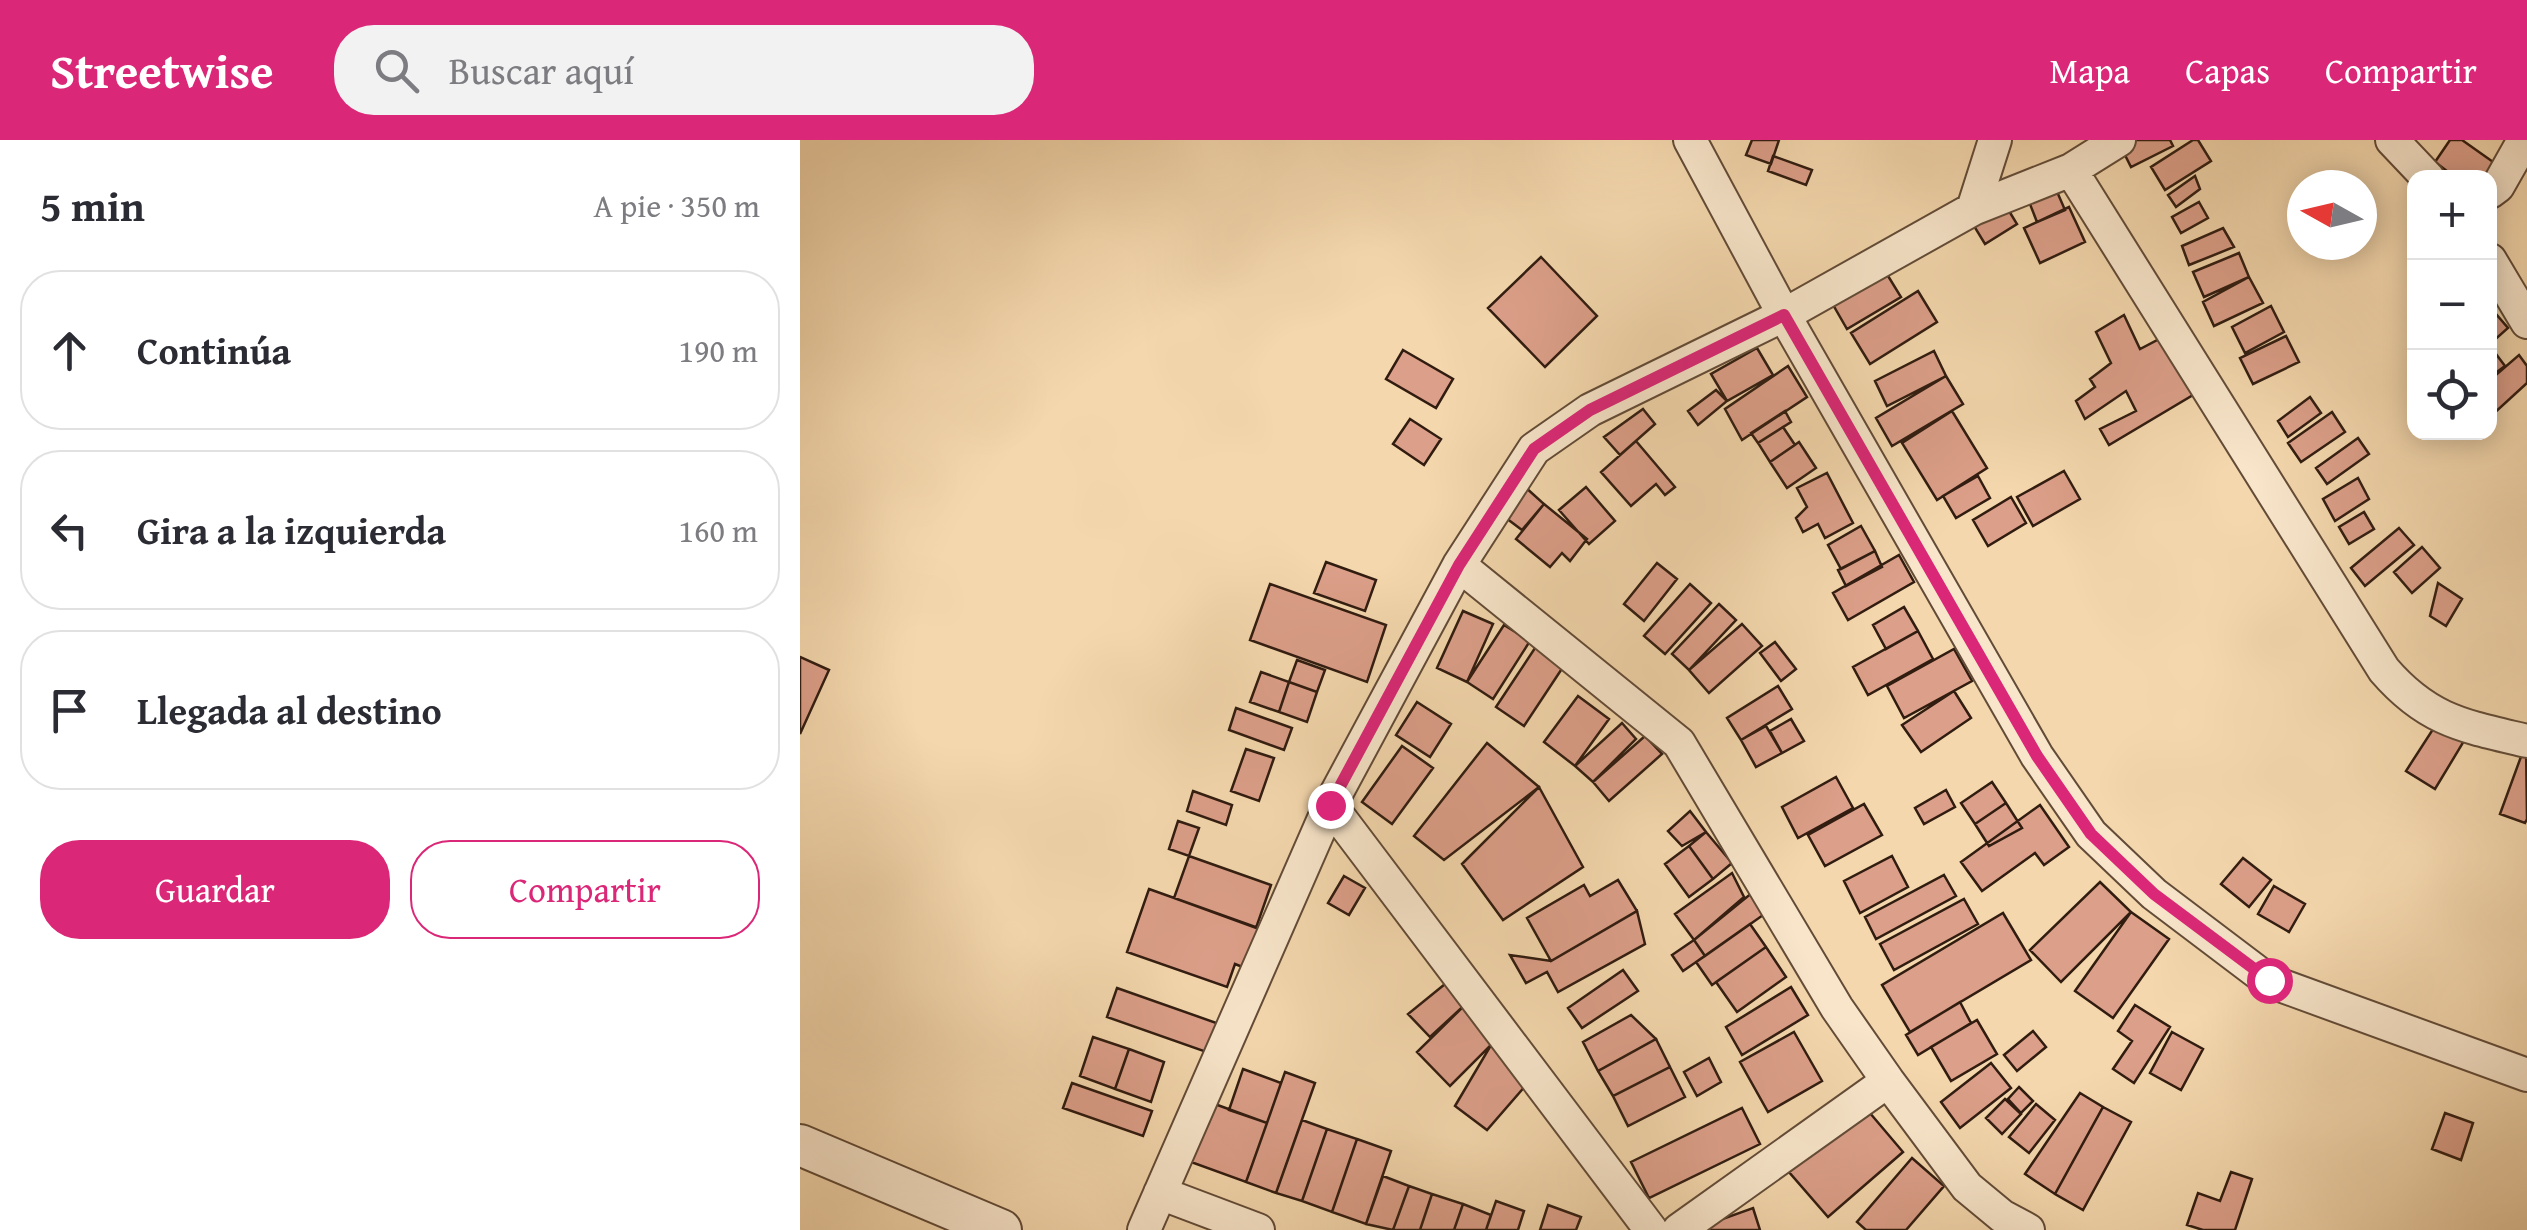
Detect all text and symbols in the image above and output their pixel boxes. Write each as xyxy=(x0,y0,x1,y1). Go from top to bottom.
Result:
search box xyxy=(334,25,1034,115)
text: Streetwise xyxy=(50,35,274,106)
text: Buscar aquí xyxy=(449,42,634,98)
icon: search xyxy=(369,43,424,98)
text: Mapa xyxy=(2050,45,2130,96)
text: Capas xyxy=(2185,45,2270,96)
text: Compartir xyxy=(2325,45,2477,96)
north arrow xyxy=(2287,170,2377,260)
map controls xyxy=(2407,170,2497,440)
button: + xyxy=(2407,170,2497,260)
text: 5 min xyxy=(40,175,145,236)
text: A pie · 350 m xyxy=(593,182,760,229)
button: − xyxy=(2407,260,2497,350)
text: Continúa xyxy=(137,322,291,378)
icon: ahead xyxy=(42,323,97,378)
text: 190 m xyxy=(679,327,758,374)
button: locate xyxy=(2407,350,2497,440)
text: Gira a la izquierda xyxy=(137,502,446,558)
icon: left xyxy=(42,503,97,558)
text: 160 m xyxy=(679,507,758,554)
text: Llegada al destino xyxy=(137,682,442,738)
icon: arrive xyxy=(42,683,97,738)
route end xyxy=(1308,783,1354,829)
button: Guardar xyxy=(40,840,390,939)
button: Compartir xyxy=(410,840,760,939)
route start xyxy=(2247,958,2293,1004)

